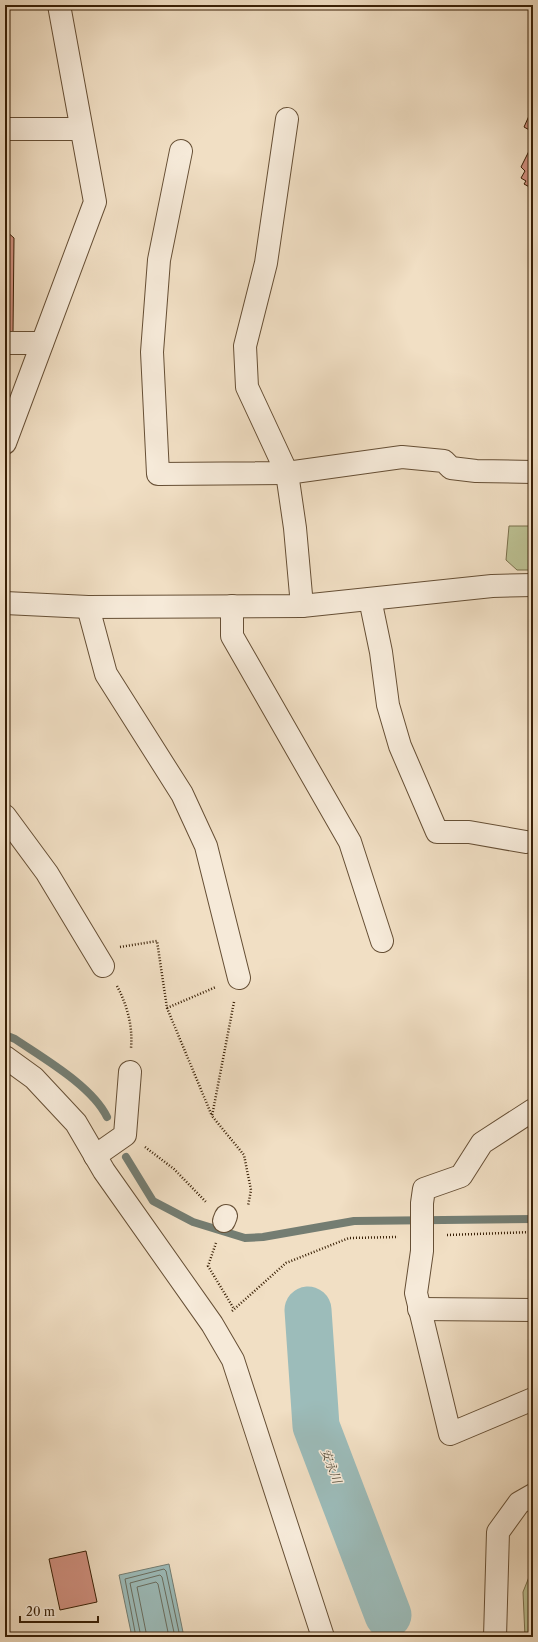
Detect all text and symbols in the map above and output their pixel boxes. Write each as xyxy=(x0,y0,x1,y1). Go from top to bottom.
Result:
water label: 安永川 xyxy=(318,1446,346,1487)
scale bar xyxy=(20,1598,98,1624)
text: 20 m xyxy=(26,1604,55,1619)

